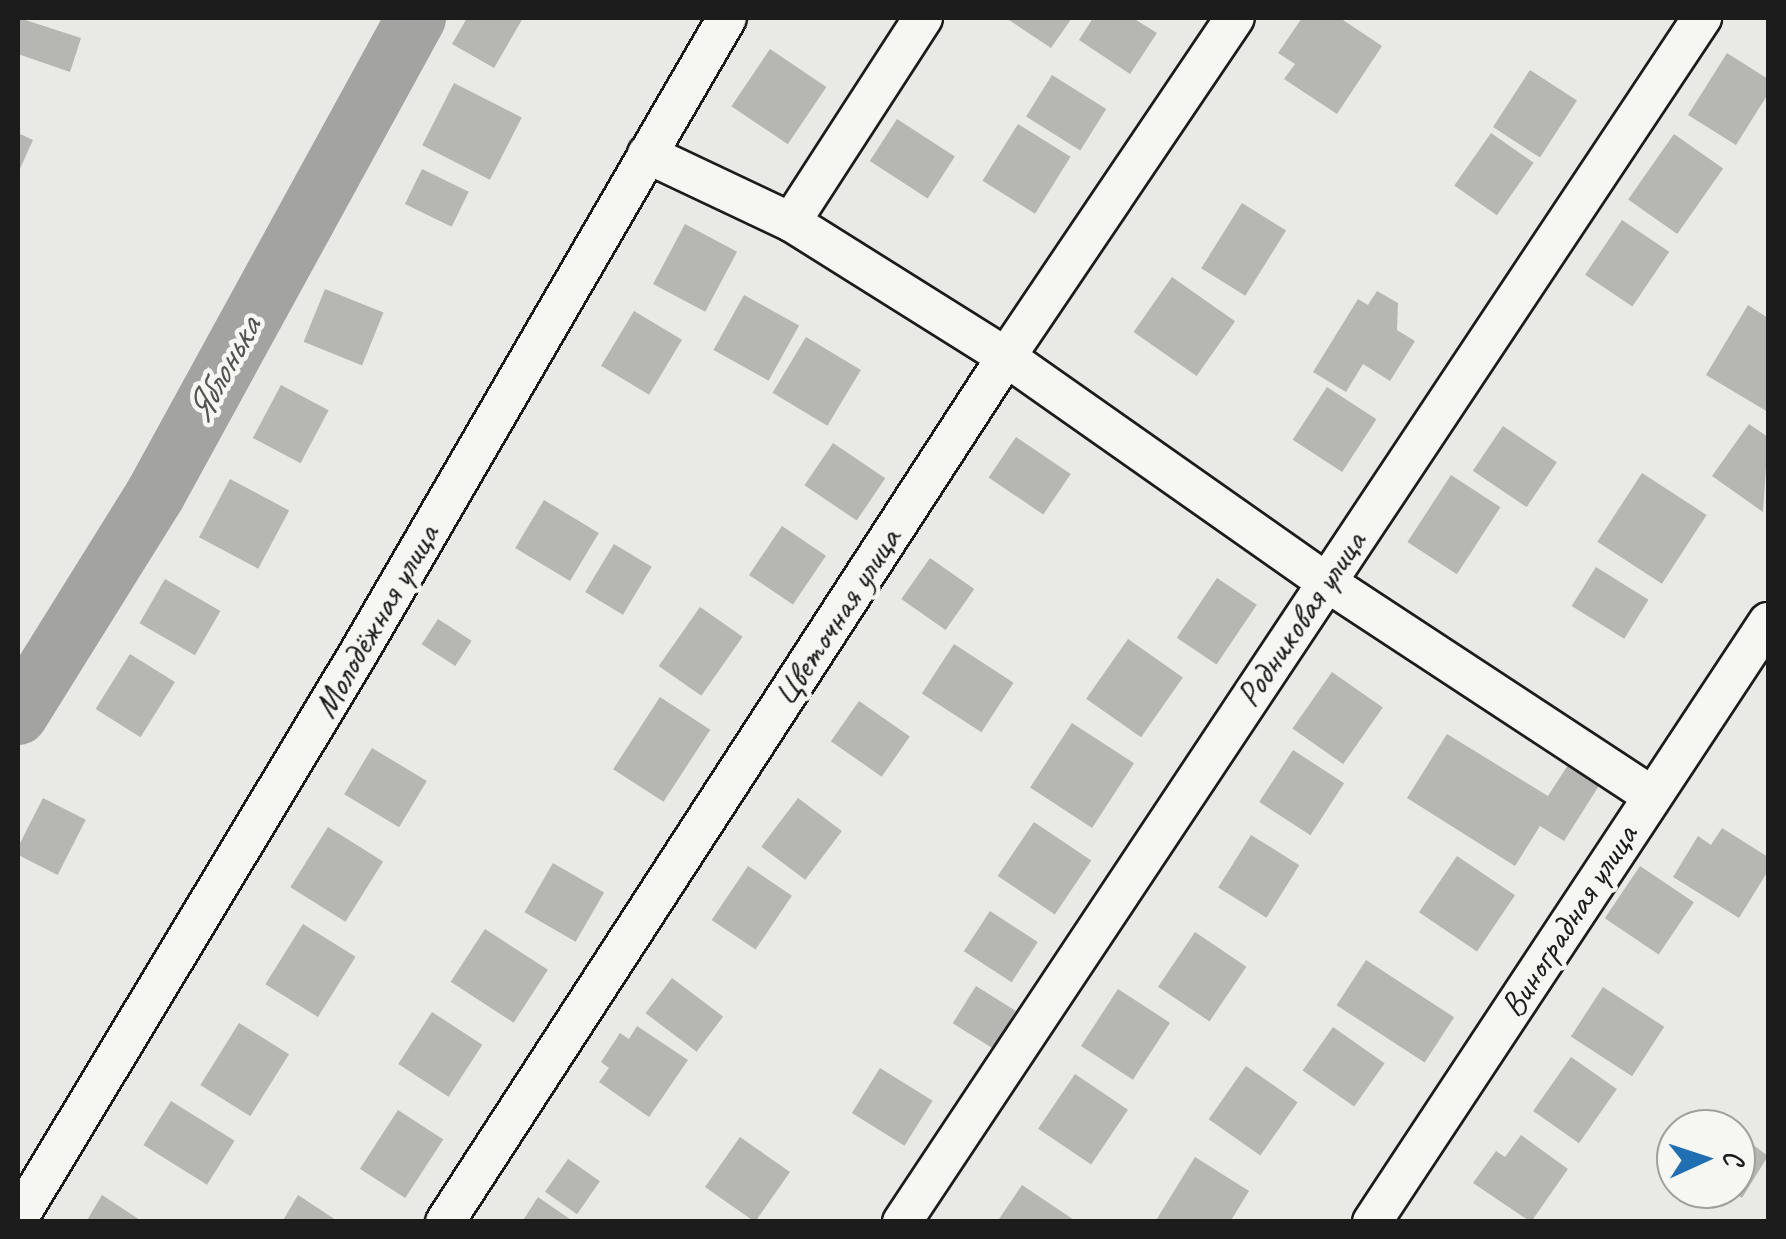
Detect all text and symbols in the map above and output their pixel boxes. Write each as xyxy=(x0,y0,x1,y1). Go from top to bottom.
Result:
water label: Яблонька xyxy=(175,309,271,431)
street label: Молодёжная улица xyxy=(303,516,449,726)
street label: Цветочная улица xyxy=(763,519,911,715)
street label: Родниковая улица xyxy=(1226,522,1376,716)
street label: Виноградная улица xyxy=(1491,816,1647,1026)
north arrow xyxy=(1656,1109,1756,1209)
text: С xyxy=(1717,1150,1752,1165)

